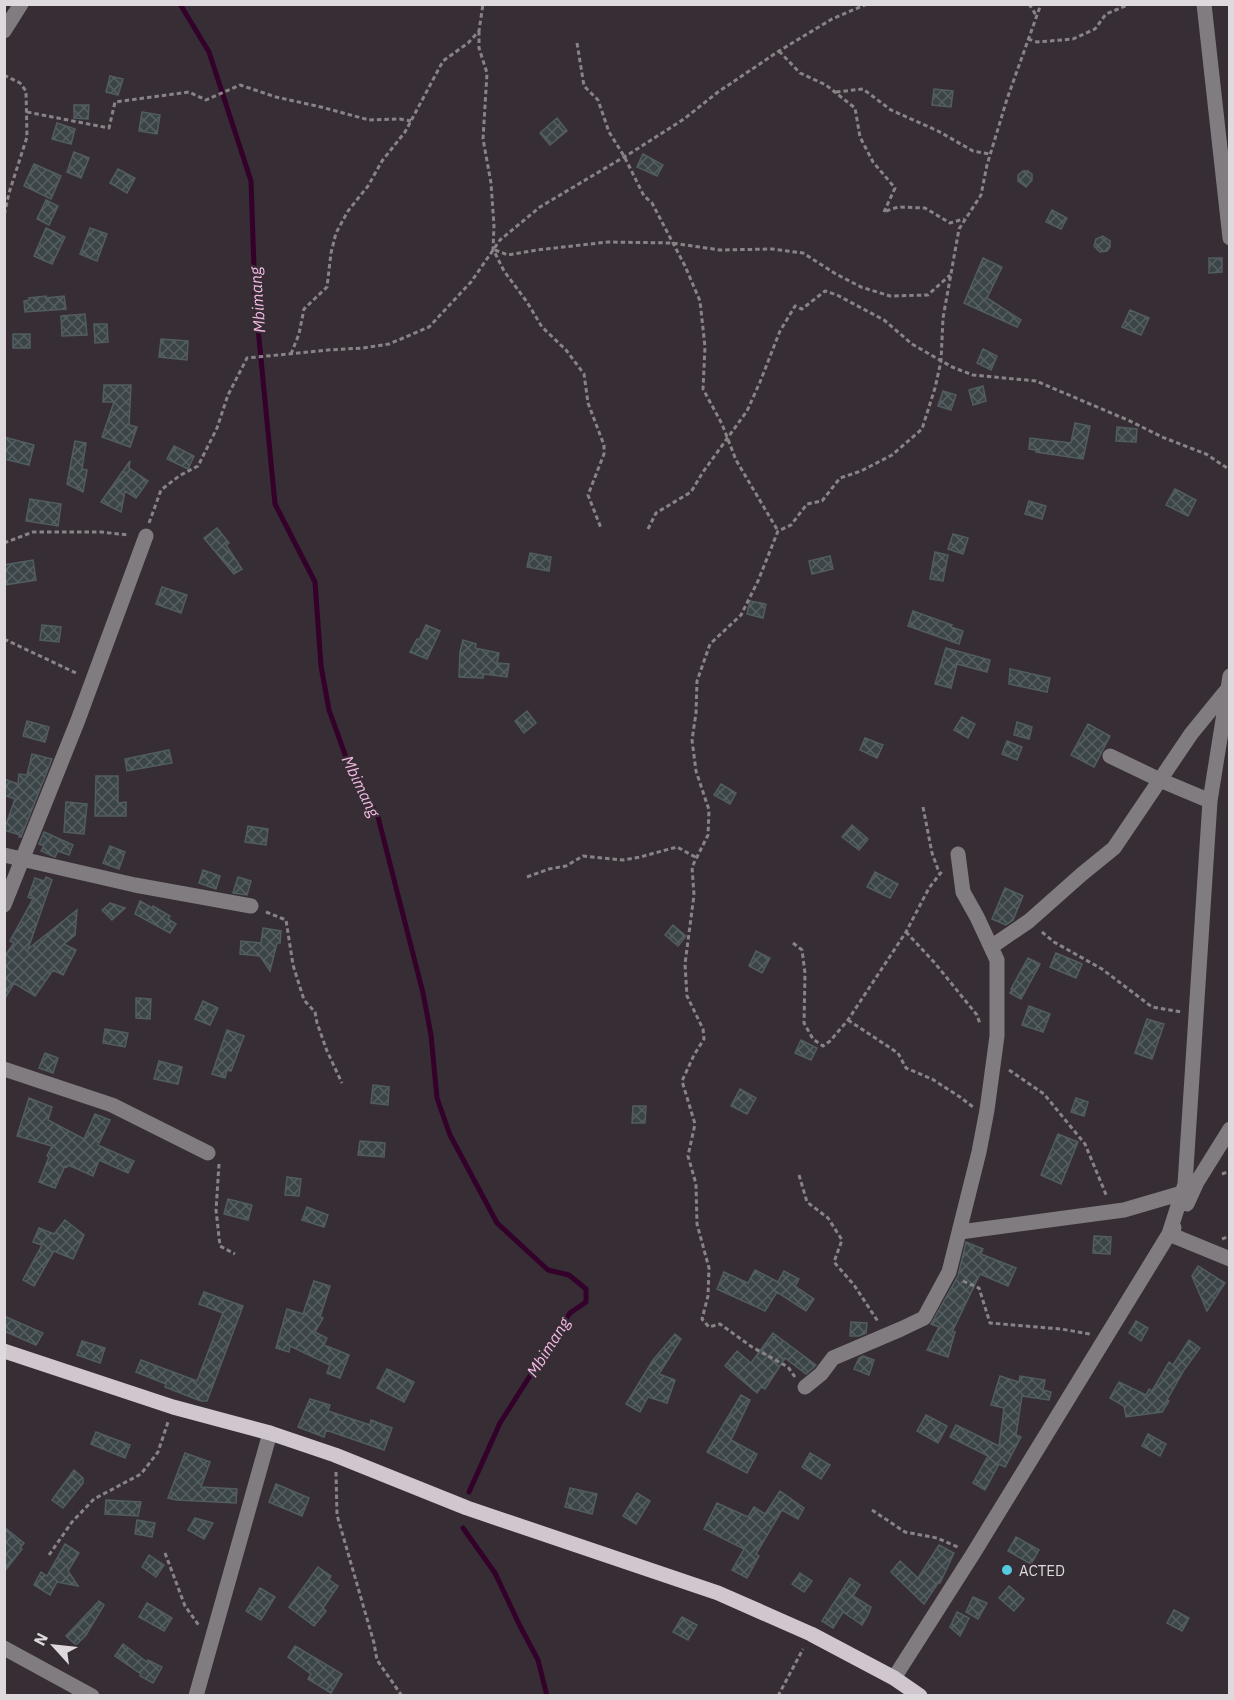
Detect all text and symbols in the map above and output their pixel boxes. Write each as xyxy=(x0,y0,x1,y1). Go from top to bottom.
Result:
water label: Mbimang xyxy=(245,266,269,334)
water label: Mbimang xyxy=(338,752,385,821)
water label: Mbimang xyxy=(522,1313,574,1380)
place label: ACTED xyxy=(1019,1561,1065,1580)
marker: ACTED xyxy=(1000,1563,1014,1577)
north arrow xyxy=(24,1616,84,1676)
text: N xyxy=(29,1629,52,1649)

